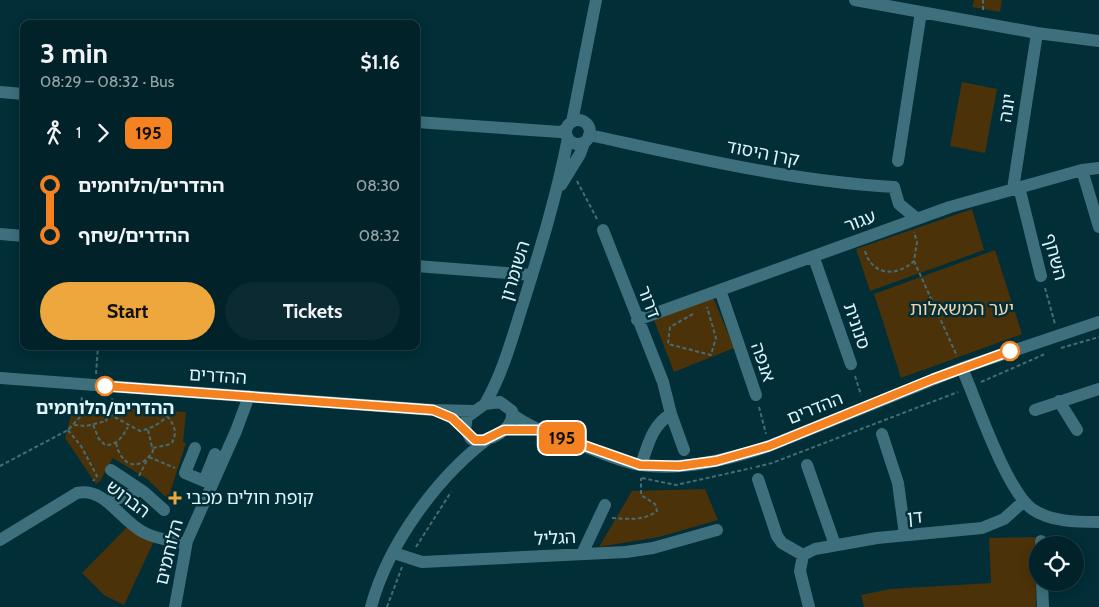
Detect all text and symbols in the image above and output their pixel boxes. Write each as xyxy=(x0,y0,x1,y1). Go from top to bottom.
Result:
text: 3 min xyxy=(40,36,108,70)
text: $1.16 xyxy=(360,51,400,74)
text: 08:29 – 08:32 · Bus xyxy=(40,72,174,91)
street label: יונה xyxy=(994,92,1020,124)
icon: walk xyxy=(40,119,68,147)
icon: forward xyxy=(89,119,117,147)
text: 195 xyxy=(135,122,162,144)
text: 1 xyxy=(76,123,81,142)
street label: קרן היסוד xyxy=(725,135,801,171)
text: ההדרים/הלוחמים xyxy=(78,174,224,197)
text: 08:30 xyxy=(356,176,400,195)
street label: עגור xyxy=(841,205,879,237)
text: ההדרים/שחף xyxy=(78,224,190,247)
text: 08:32 xyxy=(359,226,400,245)
street label: השחף xyxy=(1038,231,1072,283)
street label: השומרון xyxy=(495,238,535,304)
button: Start xyxy=(40,282,215,340)
button: Tickets xyxy=(225,282,400,340)
street label: דרור xyxy=(633,283,665,322)
park label: יער המשאלות xyxy=(910,298,1014,320)
street label: סנונית xyxy=(839,300,875,352)
street label: אנפה xyxy=(746,339,780,385)
unlabelled marker xyxy=(1000,341,1020,361)
street label: ההדרים xyxy=(188,363,248,389)
marker: ההדרים/הלוחמים xyxy=(95,376,115,396)
street label: ההדרים xyxy=(784,387,846,429)
place label: ההדרים/הלוחמים xyxy=(36,397,174,419)
line badge: 195 xyxy=(533,422,591,454)
text: 195 xyxy=(549,427,575,449)
street label: הברוש xyxy=(102,475,154,523)
place label: קופת חולים מכבי xyxy=(186,487,314,509)
marker: קופת חולים מכבי xyxy=(168,491,182,505)
street label: דן xyxy=(906,505,924,529)
street label: הלוחמים xyxy=(150,517,188,587)
street label: הגליל xyxy=(534,526,576,550)
map controls xyxy=(1029,536,1084,591)
button: locate xyxy=(1029,536,1084,591)

